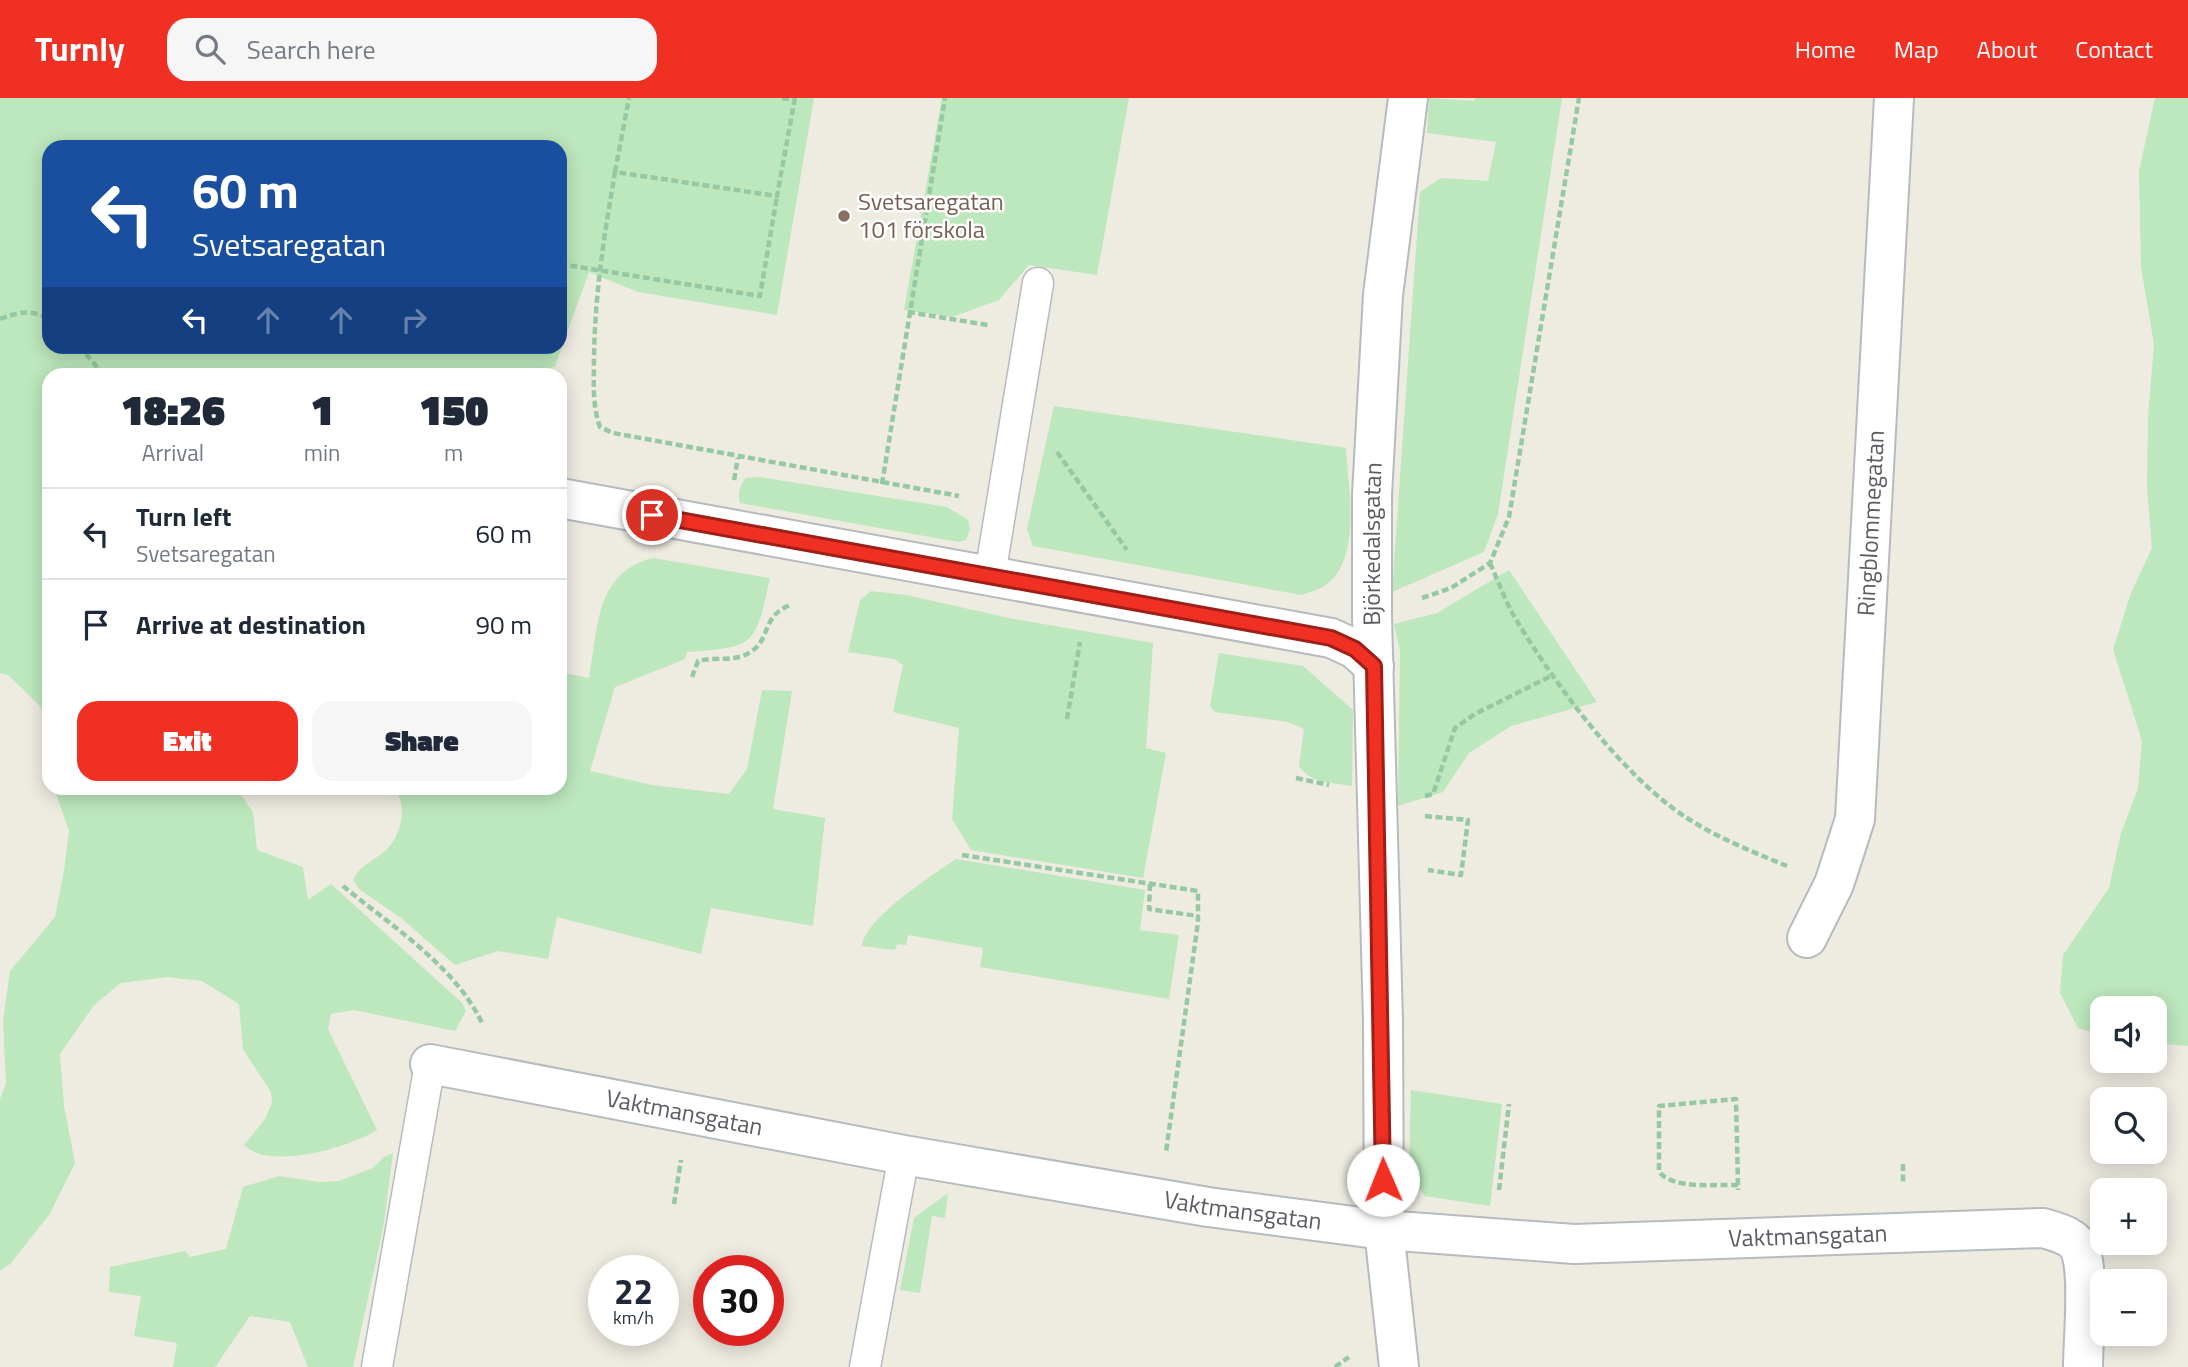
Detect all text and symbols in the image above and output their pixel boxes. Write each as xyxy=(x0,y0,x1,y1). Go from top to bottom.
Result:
search box xyxy=(167,18,657,81)
text: Turnly xyxy=(35,24,125,74)
icon: search xyxy=(191,30,229,68)
text: Search here xyxy=(247,30,376,69)
text: Home xyxy=(1795,31,1856,67)
text: Map xyxy=(1894,31,1939,67)
text: About xyxy=(1977,31,2037,67)
text: Contact xyxy=(2075,31,2153,67)
text: 60 m xyxy=(192,152,299,227)
icon: left xyxy=(77,168,168,259)
place label: Svetsaregatan 101 förskola xyxy=(858,183,1004,247)
marker: Svetsaregatan 101 förskola xyxy=(836,208,852,224)
text: Svetsaregatan xyxy=(192,220,386,268)
icon: left xyxy=(176,301,214,339)
icon: ahead xyxy=(249,301,287,339)
icon: ahead xyxy=(322,301,360,339)
icon: right xyxy=(395,301,433,339)
text: 18:26 xyxy=(121,377,225,441)
text: 1 xyxy=(311,377,334,441)
text: 150 xyxy=(419,377,488,441)
street label: Ringblommegatan xyxy=(1847,429,1893,617)
text: Arrival xyxy=(142,435,204,470)
text: min xyxy=(304,435,340,470)
text: m xyxy=(444,435,463,470)
street label: Björkedalsgatan xyxy=(1353,461,1391,626)
pin xyxy=(622,485,682,545)
icon: arrive xyxy=(633,496,671,534)
text: Turn left xyxy=(136,497,231,536)
text: 60 m xyxy=(475,514,532,553)
icon: left xyxy=(77,515,115,553)
text: Svetsaregatan xyxy=(136,536,276,571)
text: Arrive at destination xyxy=(136,605,366,644)
text: 90 m xyxy=(475,605,532,644)
icon: arrive xyxy=(77,606,115,644)
button: Exit xyxy=(77,701,298,781)
button: Share xyxy=(312,701,532,781)
map controls xyxy=(2090,996,2167,1346)
button: sound xyxy=(2090,996,2167,1073)
street label: Vaktmansgatan xyxy=(603,1079,766,1145)
button: search xyxy=(2090,1087,2167,1164)
position arrow xyxy=(1346,1143,1420,1217)
button: + xyxy=(2090,1178,2167,1255)
street label: Vaktmansgatan xyxy=(1161,1181,1324,1239)
street label: Vaktmansgatan xyxy=(1728,1214,1888,1256)
speed limit sign: 30 xyxy=(693,1255,784,1346)
text: 22 xyxy=(614,1264,653,1318)
button: − xyxy=(2090,1269,2167,1346)
text: km/h xyxy=(613,1304,654,1331)

